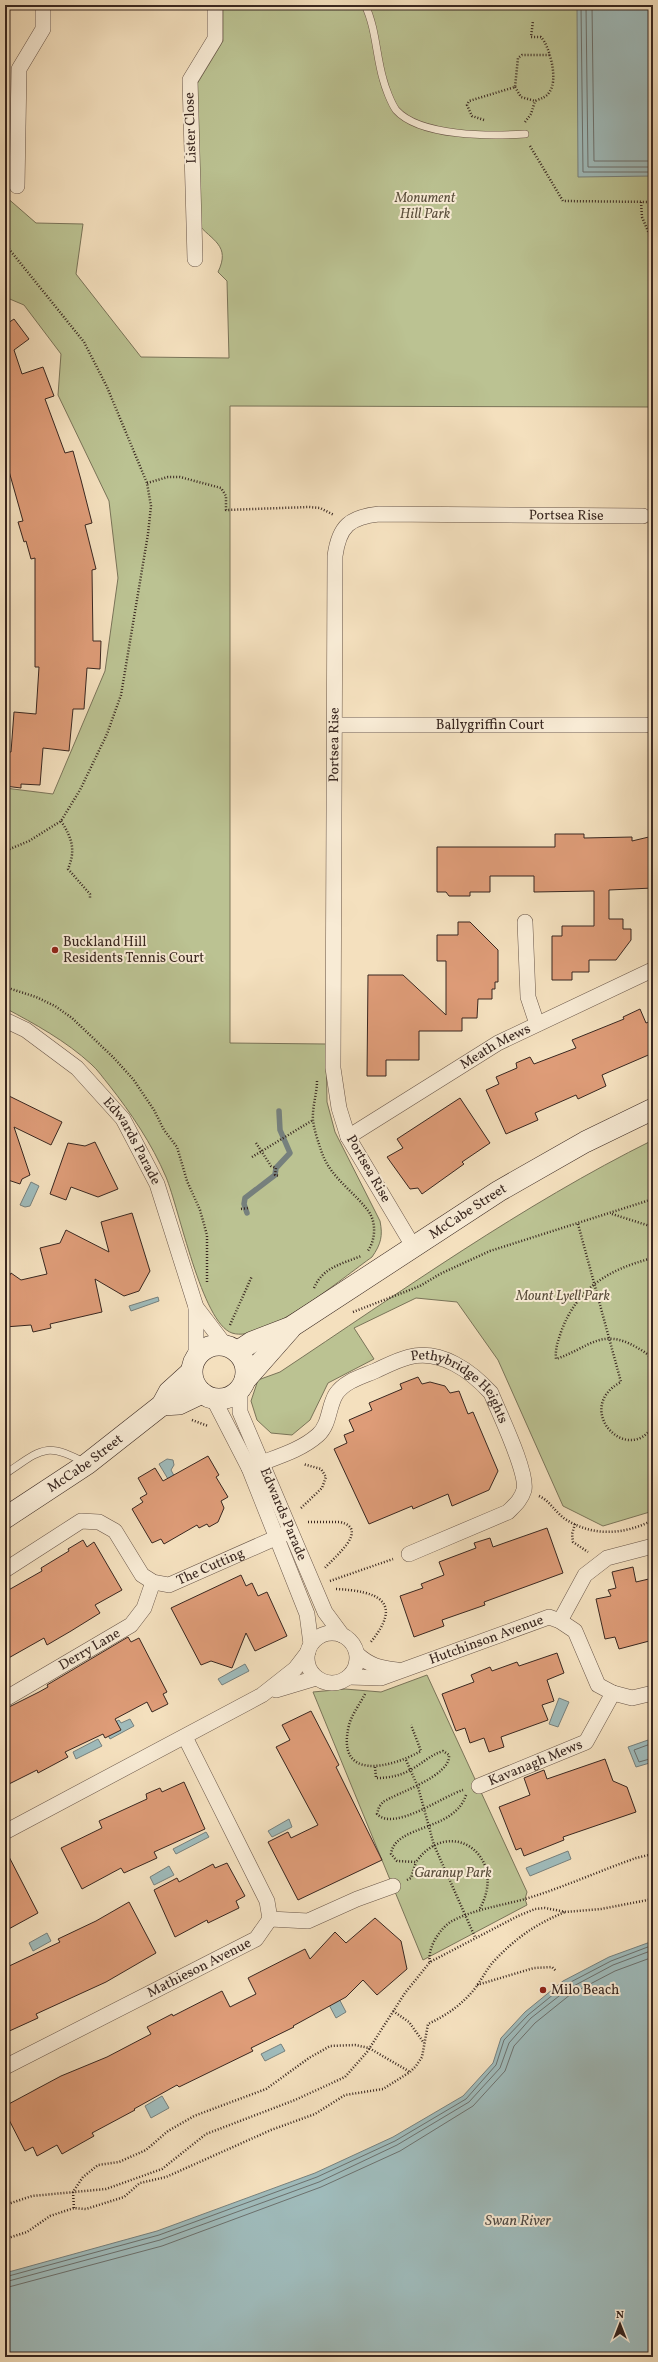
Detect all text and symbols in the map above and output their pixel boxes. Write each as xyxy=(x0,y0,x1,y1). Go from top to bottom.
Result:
street label: Lister Close xyxy=(180,92,202,164)
park label: Monument Hill Park xyxy=(394,189,456,224)
street label: Portsea Rise xyxy=(529,506,604,525)
street label: Portsea Rise xyxy=(325,707,344,782)
street label: Ballygriffin Court xyxy=(436,716,544,735)
place label: Buckland Hill Residents Tennis Court xyxy=(63,933,204,968)
marker: Buckland Hill Residents Tennis Court xyxy=(50,945,60,955)
street label: Meath Mews xyxy=(456,1019,534,1074)
street label: Edwards Parade xyxy=(98,1093,165,1188)
street label: Portsea Rise xyxy=(341,1132,395,1206)
street label: McCabe Street xyxy=(425,1179,510,1244)
park label: Mount Lyell Park xyxy=(515,1287,611,1306)
street label: Pethybridge Heights xyxy=(409,1346,513,1427)
street label: McCabe Street xyxy=(44,1430,127,1497)
street label: Edwards Parade xyxy=(255,1465,312,1564)
street label: The Cutting xyxy=(174,1543,247,1590)
street label: Hutchinson Avenue xyxy=(426,1610,547,1669)
street label: Derry Lane xyxy=(55,1624,124,1675)
street label: Kavanagh Mews xyxy=(485,1735,585,1791)
park label: Garanup Park xyxy=(414,1864,492,1883)
street label: Mathieson Avenue xyxy=(144,1933,255,2002)
place label: Milo Beach xyxy=(551,1981,619,2000)
marker: Milo Beach xyxy=(538,1985,548,1995)
water label: Swan River xyxy=(485,2211,551,2232)
north arrow xyxy=(600,2304,640,2344)
text: N xyxy=(616,2308,624,2323)

